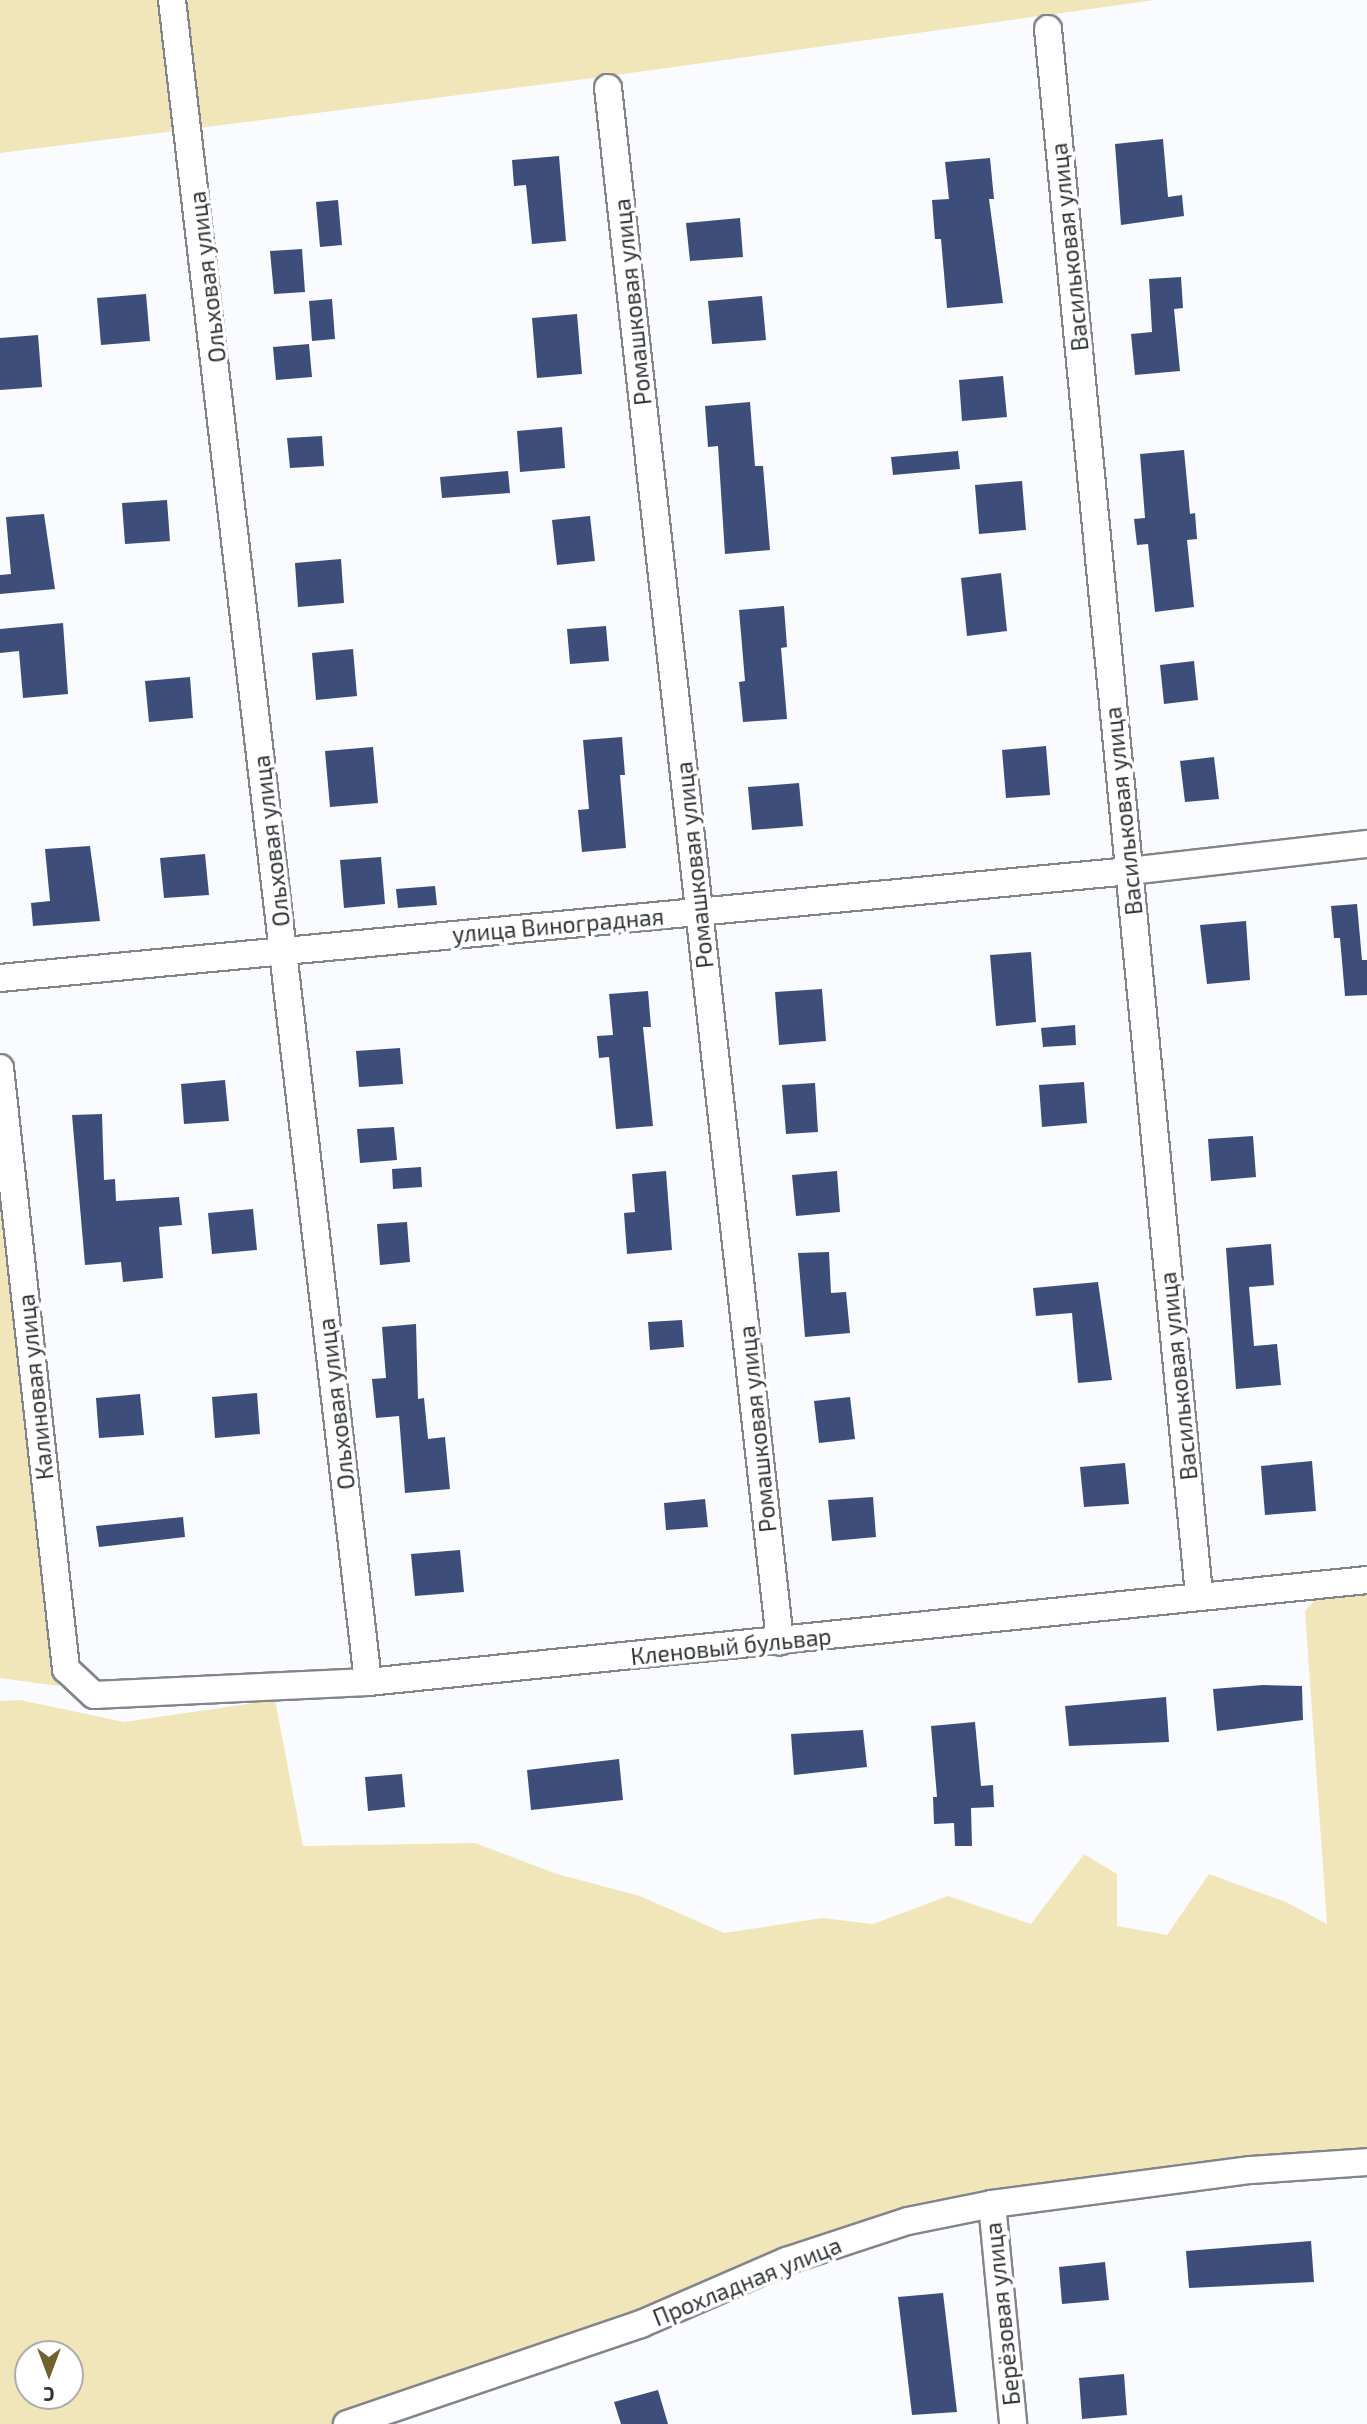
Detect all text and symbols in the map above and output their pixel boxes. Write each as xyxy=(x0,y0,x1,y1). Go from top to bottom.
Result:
street label: Васильковая улица xyxy=(1044,142,1094,352)
street label: Ольховая улица xyxy=(183,190,231,364)
street label: Ромашковая улица xyxy=(607,197,657,407)
street label: Васильковая улица xyxy=(1098,706,1148,916)
street label: Ольховая улица xyxy=(247,754,295,928)
street label: Ромашковая улица xyxy=(669,760,719,970)
street label: улица Виноградная xyxy=(451,902,665,948)
street label: Васильковая улица xyxy=(1153,1271,1203,1481)
street label: Калиновая улица xyxy=(12,1293,58,1481)
street label: Ольховая улица xyxy=(312,1317,360,1491)
street label: Ромашковая улица xyxy=(732,1324,782,1534)
street label: Кленовый бульвар xyxy=(629,1622,833,1670)
street label: Берёзовая улица xyxy=(979,2221,1025,2407)
street label: Прохладная улица xyxy=(649,2231,845,2331)
north arrow xyxy=(14,2340,84,2410)
text: С xyxy=(43,2383,55,2406)

